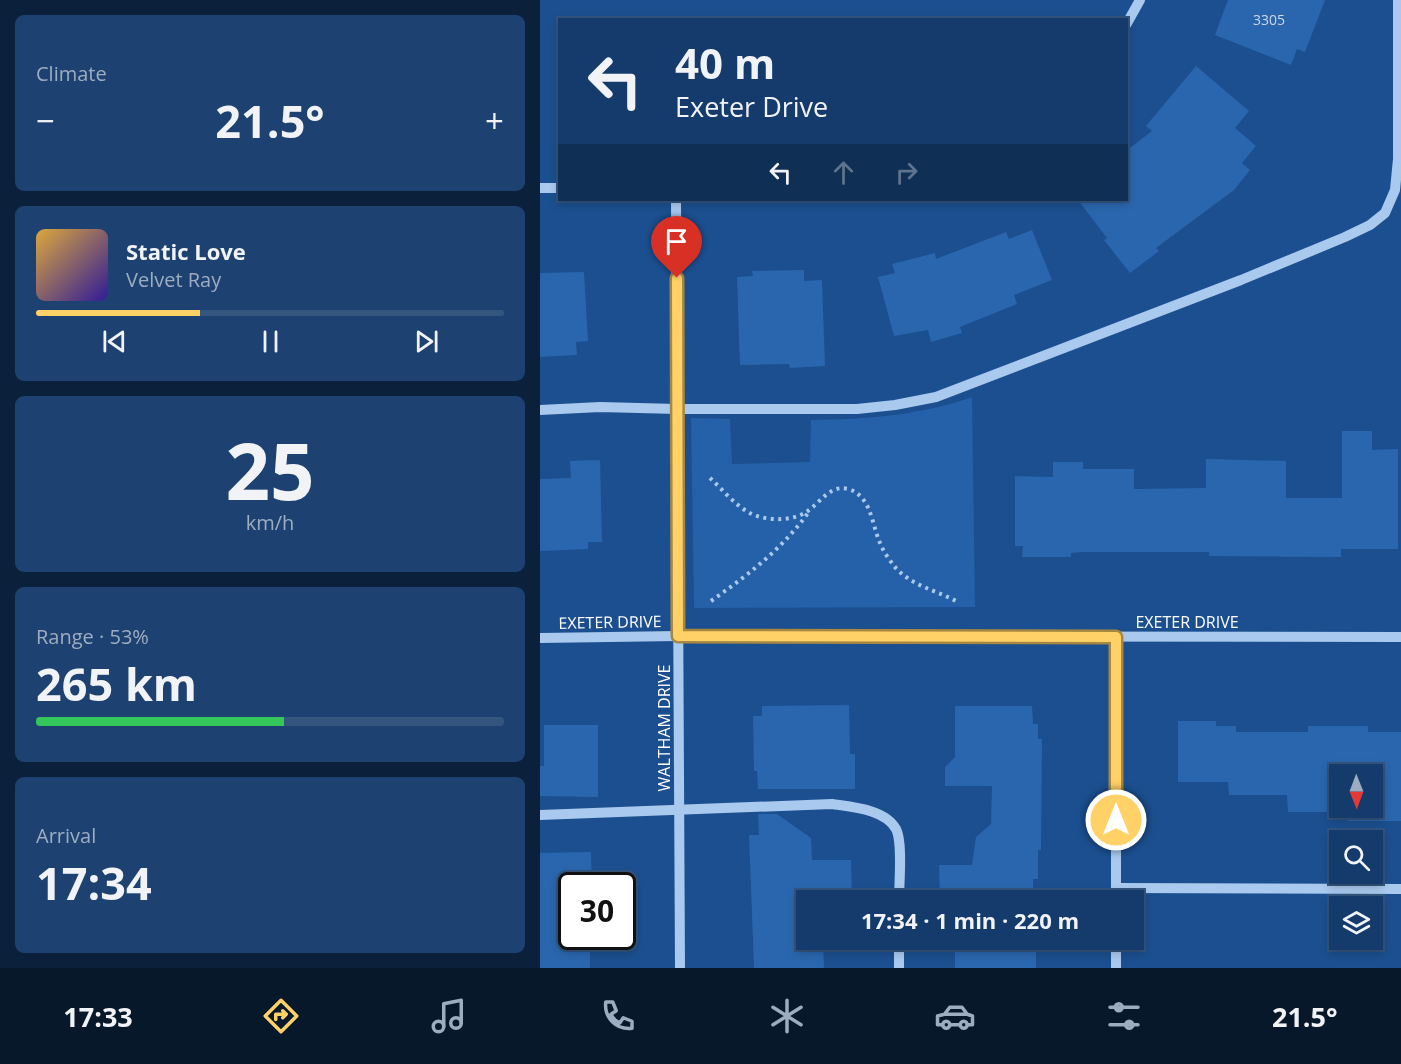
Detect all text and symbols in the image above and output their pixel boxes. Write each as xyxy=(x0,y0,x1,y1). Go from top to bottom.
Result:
house number: 3305 xyxy=(1253,10,1285,29)
text: 40 m xyxy=(675,34,775,91)
icon: left xyxy=(576,42,654,120)
text: Climate xyxy=(36,60,107,87)
text: Exeter Drive xyxy=(675,88,828,125)
text: 21.5° xyxy=(215,90,325,151)
text: − xyxy=(36,98,55,143)
text: + xyxy=(485,98,504,143)
icon: left xyxy=(764,156,797,189)
icon: ahead xyxy=(827,156,860,189)
icon: right xyxy=(890,156,923,189)
pin xyxy=(651,216,702,278)
icon: arrive xyxy=(660,225,693,258)
text: Static Love xyxy=(126,236,246,266)
text: Velvet Ray xyxy=(126,266,221,293)
icon: previous xyxy=(98,325,131,358)
icon: pause xyxy=(254,325,287,358)
icon: next xyxy=(410,325,443,358)
text: 25 xyxy=(225,417,315,523)
text: km/h xyxy=(246,509,294,536)
street label: EXETER DRIVE xyxy=(558,610,662,634)
street label: EXETER DRIVE xyxy=(1135,611,1239,633)
text: Range · 53% xyxy=(36,623,149,650)
text: 265 km xyxy=(36,653,197,714)
street label: WALTHAM DRIVE xyxy=(653,665,675,791)
north arrow xyxy=(1329,764,1383,818)
map controls xyxy=(1329,764,1383,950)
position arrow xyxy=(1084,788,1148,852)
text: Arrival xyxy=(36,822,96,849)
button: search xyxy=(1329,830,1383,884)
text: 17:34 xyxy=(36,852,152,913)
speed limit sign: 30 xyxy=(558,872,636,950)
button: layers xyxy=(1329,896,1383,950)
text: 17:34 · 1 min · 220 m xyxy=(861,905,1079,935)
icon: directions xyxy=(260,995,302,1037)
icon: music xyxy=(428,995,470,1037)
icon: phone xyxy=(597,995,639,1037)
icon: climate xyxy=(766,995,808,1037)
icon: car xyxy=(934,995,976,1037)
icon: filters xyxy=(1103,995,1145,1037)
text: 17:33 xyxy=(63,998,133,1035)
text: 21.5° xyxy=(1272,998,1338,1035)

